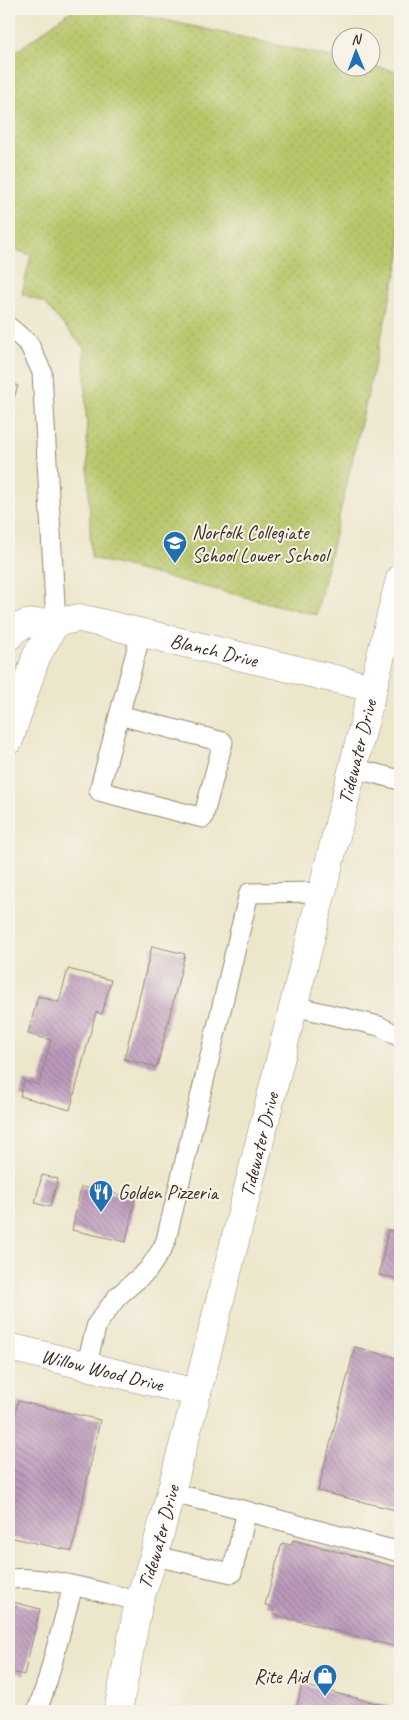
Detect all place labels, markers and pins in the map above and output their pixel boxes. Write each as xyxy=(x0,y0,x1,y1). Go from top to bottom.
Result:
place label: Norfolk Collegiate School Lower School xyxy=(192,520,332,568)
school or university icon: Norfolk Collegiate School Lower School xyxy=(162,530,188,564)
restaurant icon: Golden Pizzeria xyxy=(88,1179,114,1213)
place label: Golden Pizzeria xyxy=(118,1180,219,1205)
shop icon: Rite Aid xyxy=(312,1663,338,1697)
place label: Rite Aid xyxy=(254,1664,311,1689)

